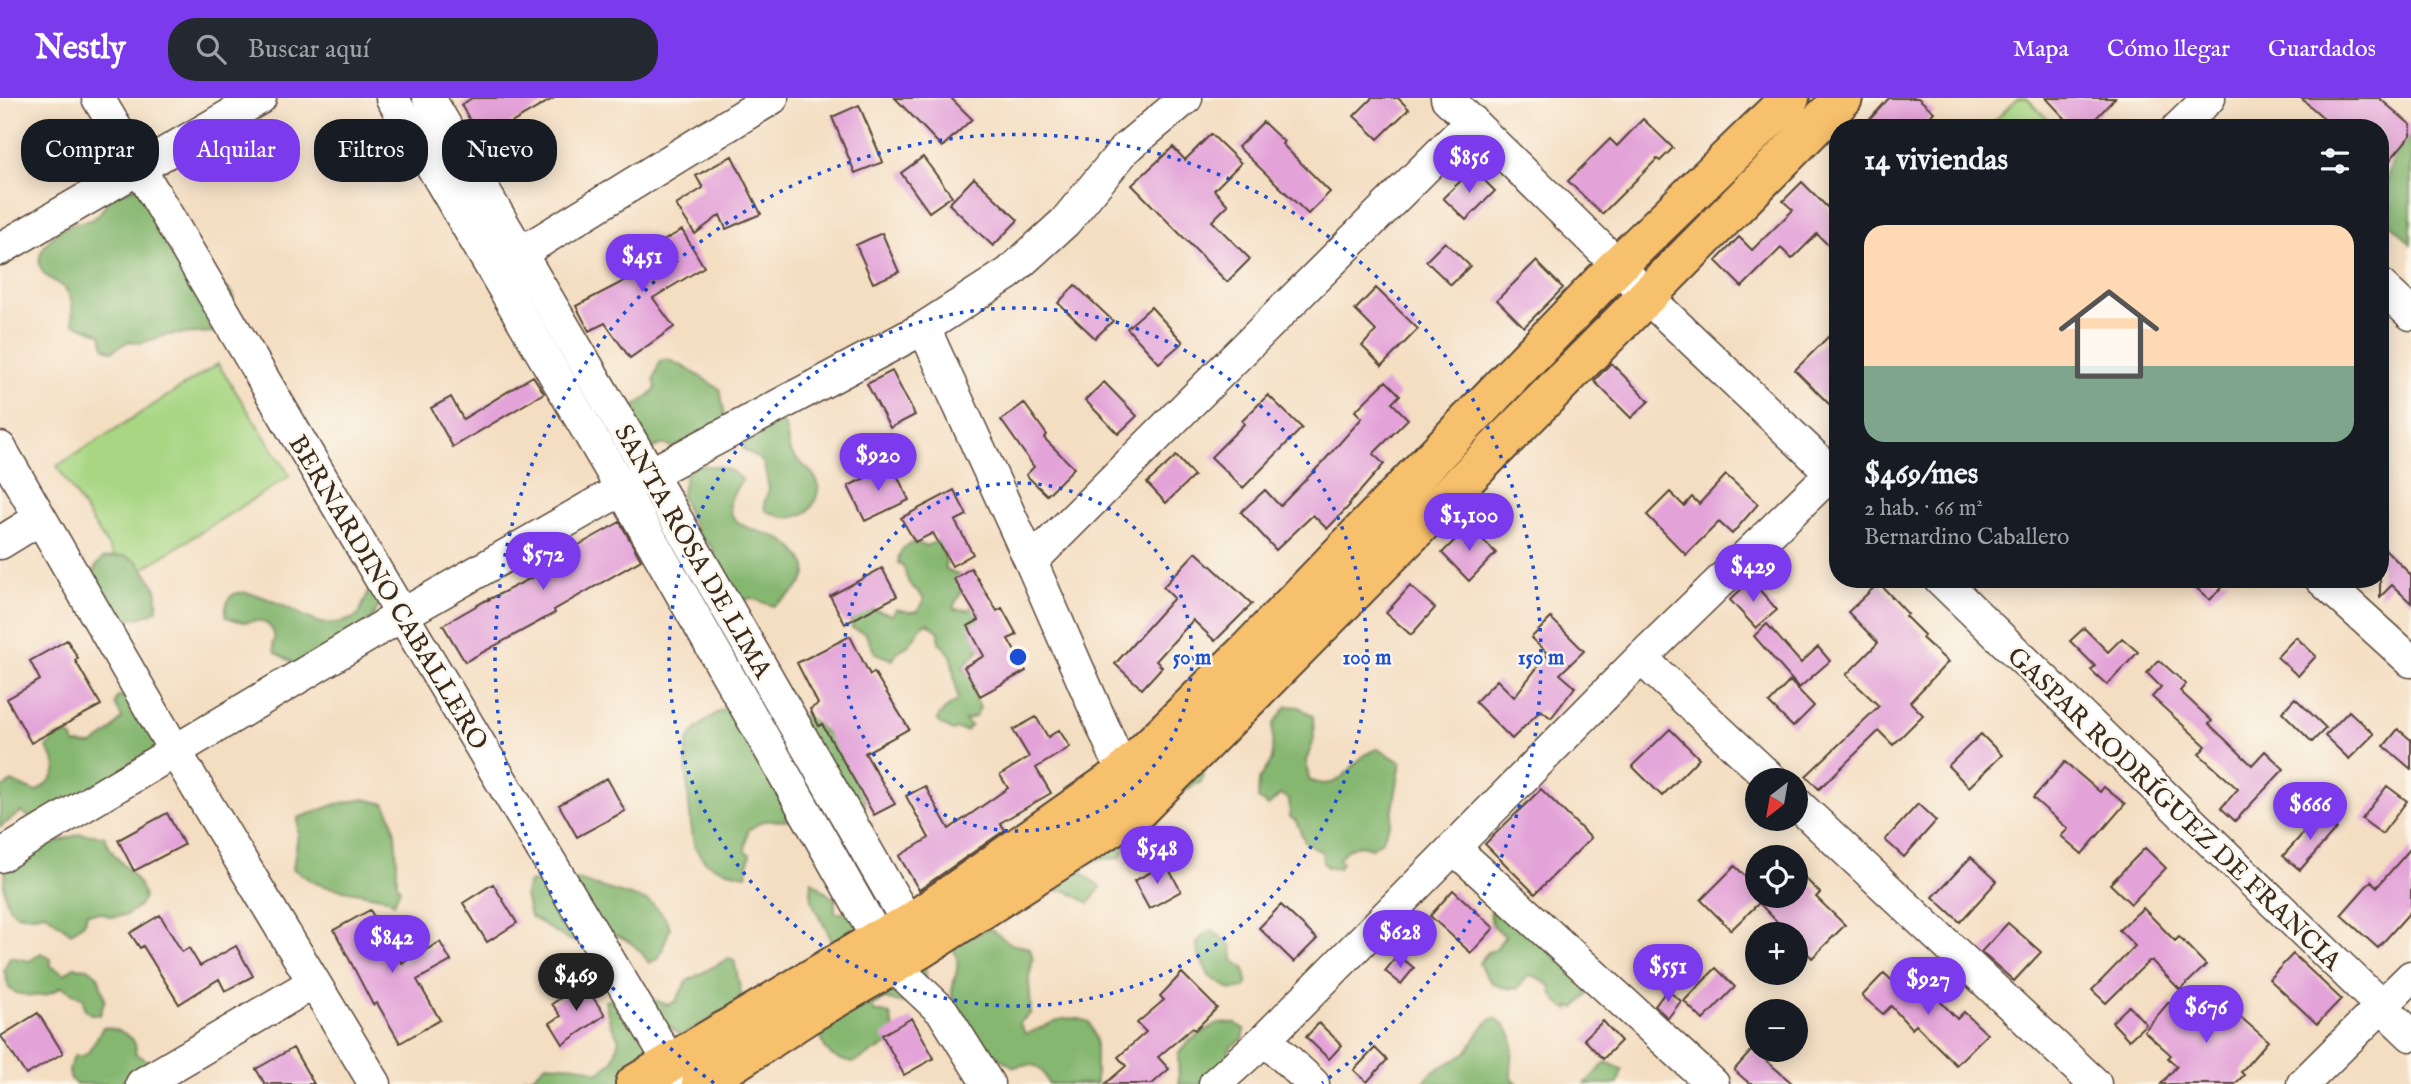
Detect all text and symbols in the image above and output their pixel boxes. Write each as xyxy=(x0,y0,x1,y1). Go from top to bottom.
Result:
search box xyxy=(168,18,658,81)
text: Nestly xyxy=(35,28,126,70)
icon: search xyxy=(192,30,230,68)
text: Buscar aquí xyxy=(248,33,370,66)
text: Mapa xyxy=(2013,34,2069,65)
text: Cómo llegar xyxy=(2107,34,2230,65)
text: Guardados xyxy=(2268,34,2376,65)
chip: Comprar xyxy=(21,119,159,182)
chip: Alquilar xyxy=(173,119,300,182)
chip: Filtros xyxy=(314,119,428,182)
chip: Nuevo xyxy=(442,119,557,182)
pin: $856 xyxy=(1428,136,1510,195)
text: 14 viviendas xyxy=(1864,142,2008,180)
icon: filters xyxy=(2316,142,2354,180)
text: $856 xyxy=(1449,143,1489,172)
pin: $451 xyxy=(601,234,683,294)
text: $451 xyxy=(622,242,662,271)
icon: home xyxy=(2046,271,2172,397)
street label: SANTA ROSA DE LIMA xyxy=(606,419,780,686)
street label: BERNARDINO CABALLERO xyxy=(280,429,495,756)
pin: $920 xyxy=(837,434,919,493)
text: $920 xyxy=(856,441,900,470)
text: $469/mes xyxy=(1864,456,1978,494)
pin: $1,100 xyxy=(1412,494,1526,553)
text: 2 hab. · 66 m² xyxy=(1864,494,1983,523)
text: $1,100 xyxy=(1440,501,1498,530)
text: Bernardino Caballero xyxy=(1864,523,2069,552)
pin: $572 xyxy=(502,532,584,592)
text: $572 xyxy=(522,540,564,569)
pin: $429 xyxy=(1712,545,1794,604)
text: $429 xyxy=(1731,552,1775,581)
street label: GASPAR RODRÍGUEZ DE FRANCIA xyxy=(2000,640,2349,979)
centre of rings xyxy=(1006,645,1030,669)
text: 50 m xyxy=(1173,645,1212,672)
text: 100 m xyxy=(1342,645,1392,672)
text: 150 m xyxy=(1518,645,1565,672)
north arrow xyxy=(1745,768,1808,831)
map controls xyxy=(1745,768,1808,1062)
pin: $666 xyxy=(2269,782,2351,842)
text: $666 xyxy=(2289,790,2331,819)
pin: $548 xyxy=(1116,826,1198,886)
text: $548 xyxy=(1136,834,1178,863)
button: locate xyxy=(1745,845,1808,908)
pin: $628 xyxy=(1359,910,1441,970)
pin: $842 xyxy=(351,916,433,975)
text: $628 xyxy=(1379,918,1421,947)
button: + xyxy=(1745,922,1808,985)
text: $842 xyxy=(370,923,414,952)
pin: $551 xyxy=(1627,944,1709,1004)
text: $551 xyxy=(1649,952,1687,981)
pin: $469 xyxy=(535,954,617,1013)
pin: $927 xyxy=(1887,958,1969,1017)
text: $469 xyxy=(554,961,598,990)
text: $927 xyxy=(1906,965,1950,994)
pin: $676 xyxy=(2165,986,2247,1045)
text: $676 xyxy=(2185,993,2227,1022)
button: − xyxy=(1745,999,1808,1062)

